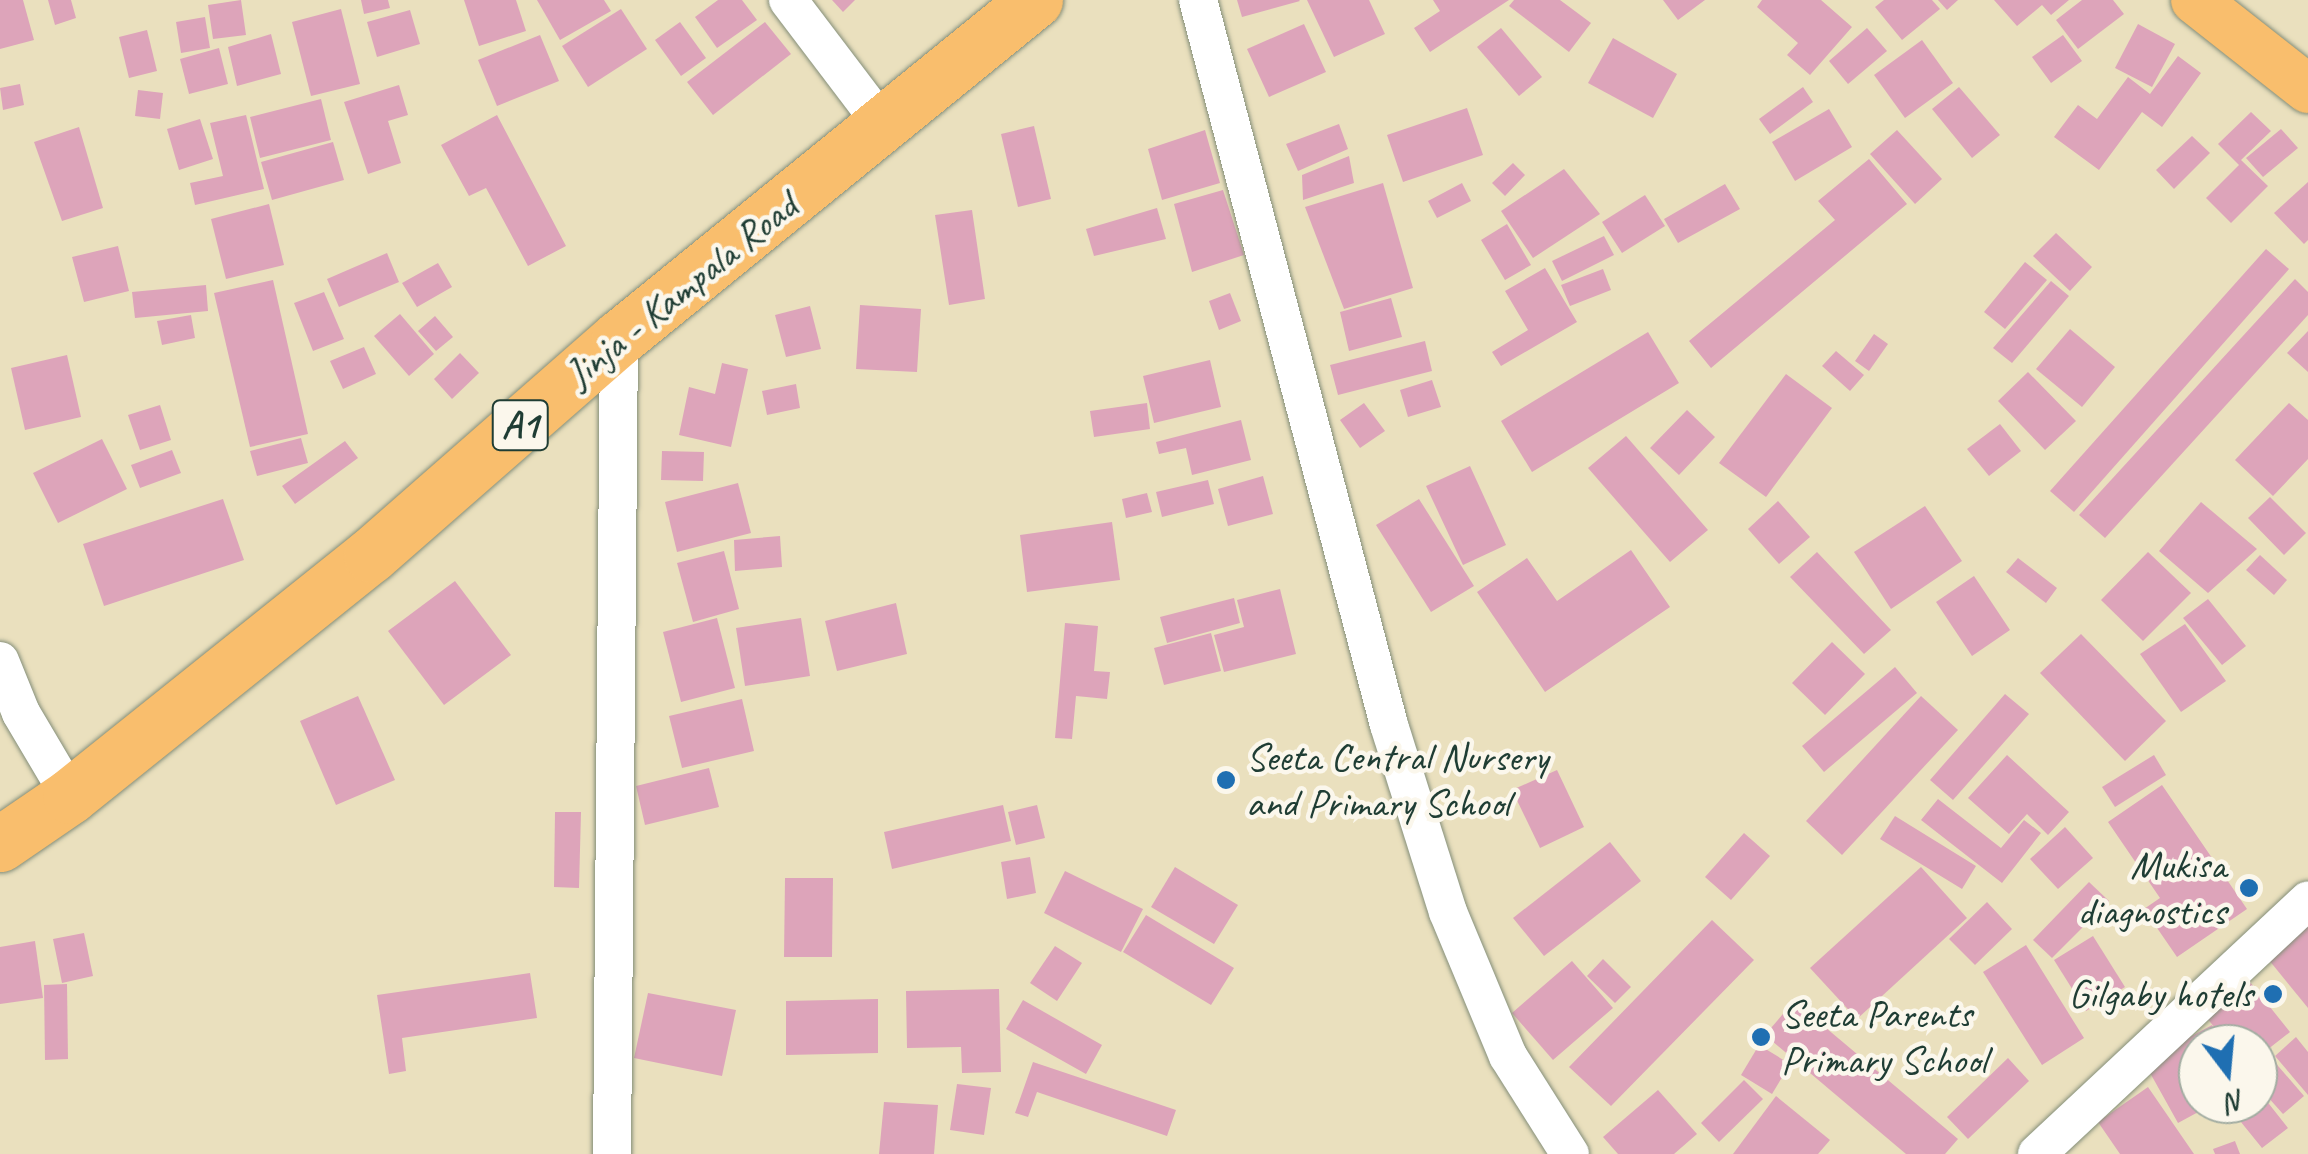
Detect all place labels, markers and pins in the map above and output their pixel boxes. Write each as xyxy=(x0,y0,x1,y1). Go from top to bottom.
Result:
place label: Seeta Central Nursery and Primary School xyxy=(1246,733,1548,827)
marker: Seeta Central Nursery and Primary School xyxy=(1215,769,1237,791)
place label: Mukisa diagnostics xyxy=(2078,841,2226,935)
marker: Mukisa diagnostics xyxy=(2236,875,2262,901)
place label: Gilgaby hotels xyxy=(2069,970,2253,1018)
marker: Gilgaby hotels xyxy=(2262,983,2284,1005)
place label: Seeta Parents Primary School xyxy=(1781,990,1986,1084)
marker: Seeta Parents Primary School xyxy=(1750,1026,1772,1048)

